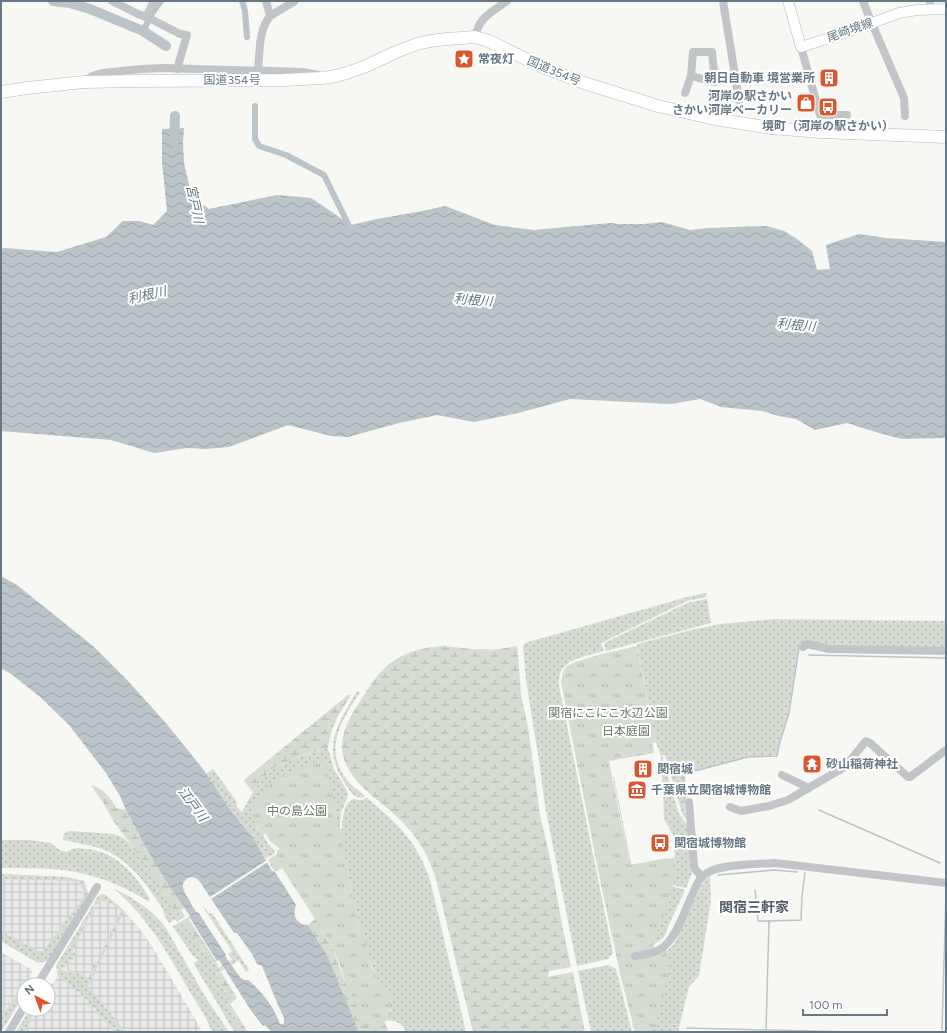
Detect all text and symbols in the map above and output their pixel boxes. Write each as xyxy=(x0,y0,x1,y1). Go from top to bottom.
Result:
street label: 尾崎境線 xyxy=(825,15,875,45)
place icon: 常夜灯 xyxy=(453,48,475,70)
place label: 常夜灯 xyxy=(478,52,514,66)
street label: 国道354号 xyxy=(525,53,583,89)
building icon: 朝日自動車 境営業所 xyxy=(818,67,840,89)
place label: 朝日自動車 境営業所 xyxy=(704,71,815,85)
street label: 国道354号 xyxy=(204,73,260,87)
place label: 河岸の駅さかい さかい河岸ベーカリー xyxy=(672,89,792,117)
shop icon: 河岸の駅さかい さかい河岸ベーカリー xyxy=(795,92,817,114)
bus stop icon: 境町（河岸の駅さかい） xyxy=(817,96,839,118)
place label: 境町（河岸の駅さかい） xyxy=(762,119,894,133)
water label: 宮戸川 xyxy=(184,183,207,227)
water label: 利根川 xyxy=(126,283,170,307)
water label: 利根川 xyxy=(453,291,495,309)
water label: 利根川 xyxy=(776,316,818,334)
park label: 関宿にこにこ水辺公園 xyxy=(548,706,668,720)
park label: 日本庭園 xyxy=(602,724,650,738)
temple icon: 砂山稲荷神社 xyxy=(801,753,823,775)
place label: 砂山稲荷神社 xyxy=(825,757,898,771)
building icon: 関宿城 xyxy=(632,758,654,780)
place label: 関宿城 xyxy=(657,762,693,776)
museum icon: 千葉県立関宿城博物館 xyxy=(626,779,648,801)
place label: 千葉県立関宿城博物館 xyxy=(651,783,771,797)
water label: 江戸川 xyxy=(175,784,212,826)
park label: 中の島公園 xyxy=(267,804,327,818)
bus stop icon: 関宿城博物館 xyxy=(649,832,671,854)
place label: 関宿城博物館 xyxy=(674,836,746,850)
district label: 関宿三軒家 xyxy=(719,899,789,916)
north arrow xyxy=(16,977,56,1017)
text: N xyxy=(22,982,37,998)
scale bar xyxy=(803,991,887,1017)
text: 100 m xyxy=(809,998,843,1012)

